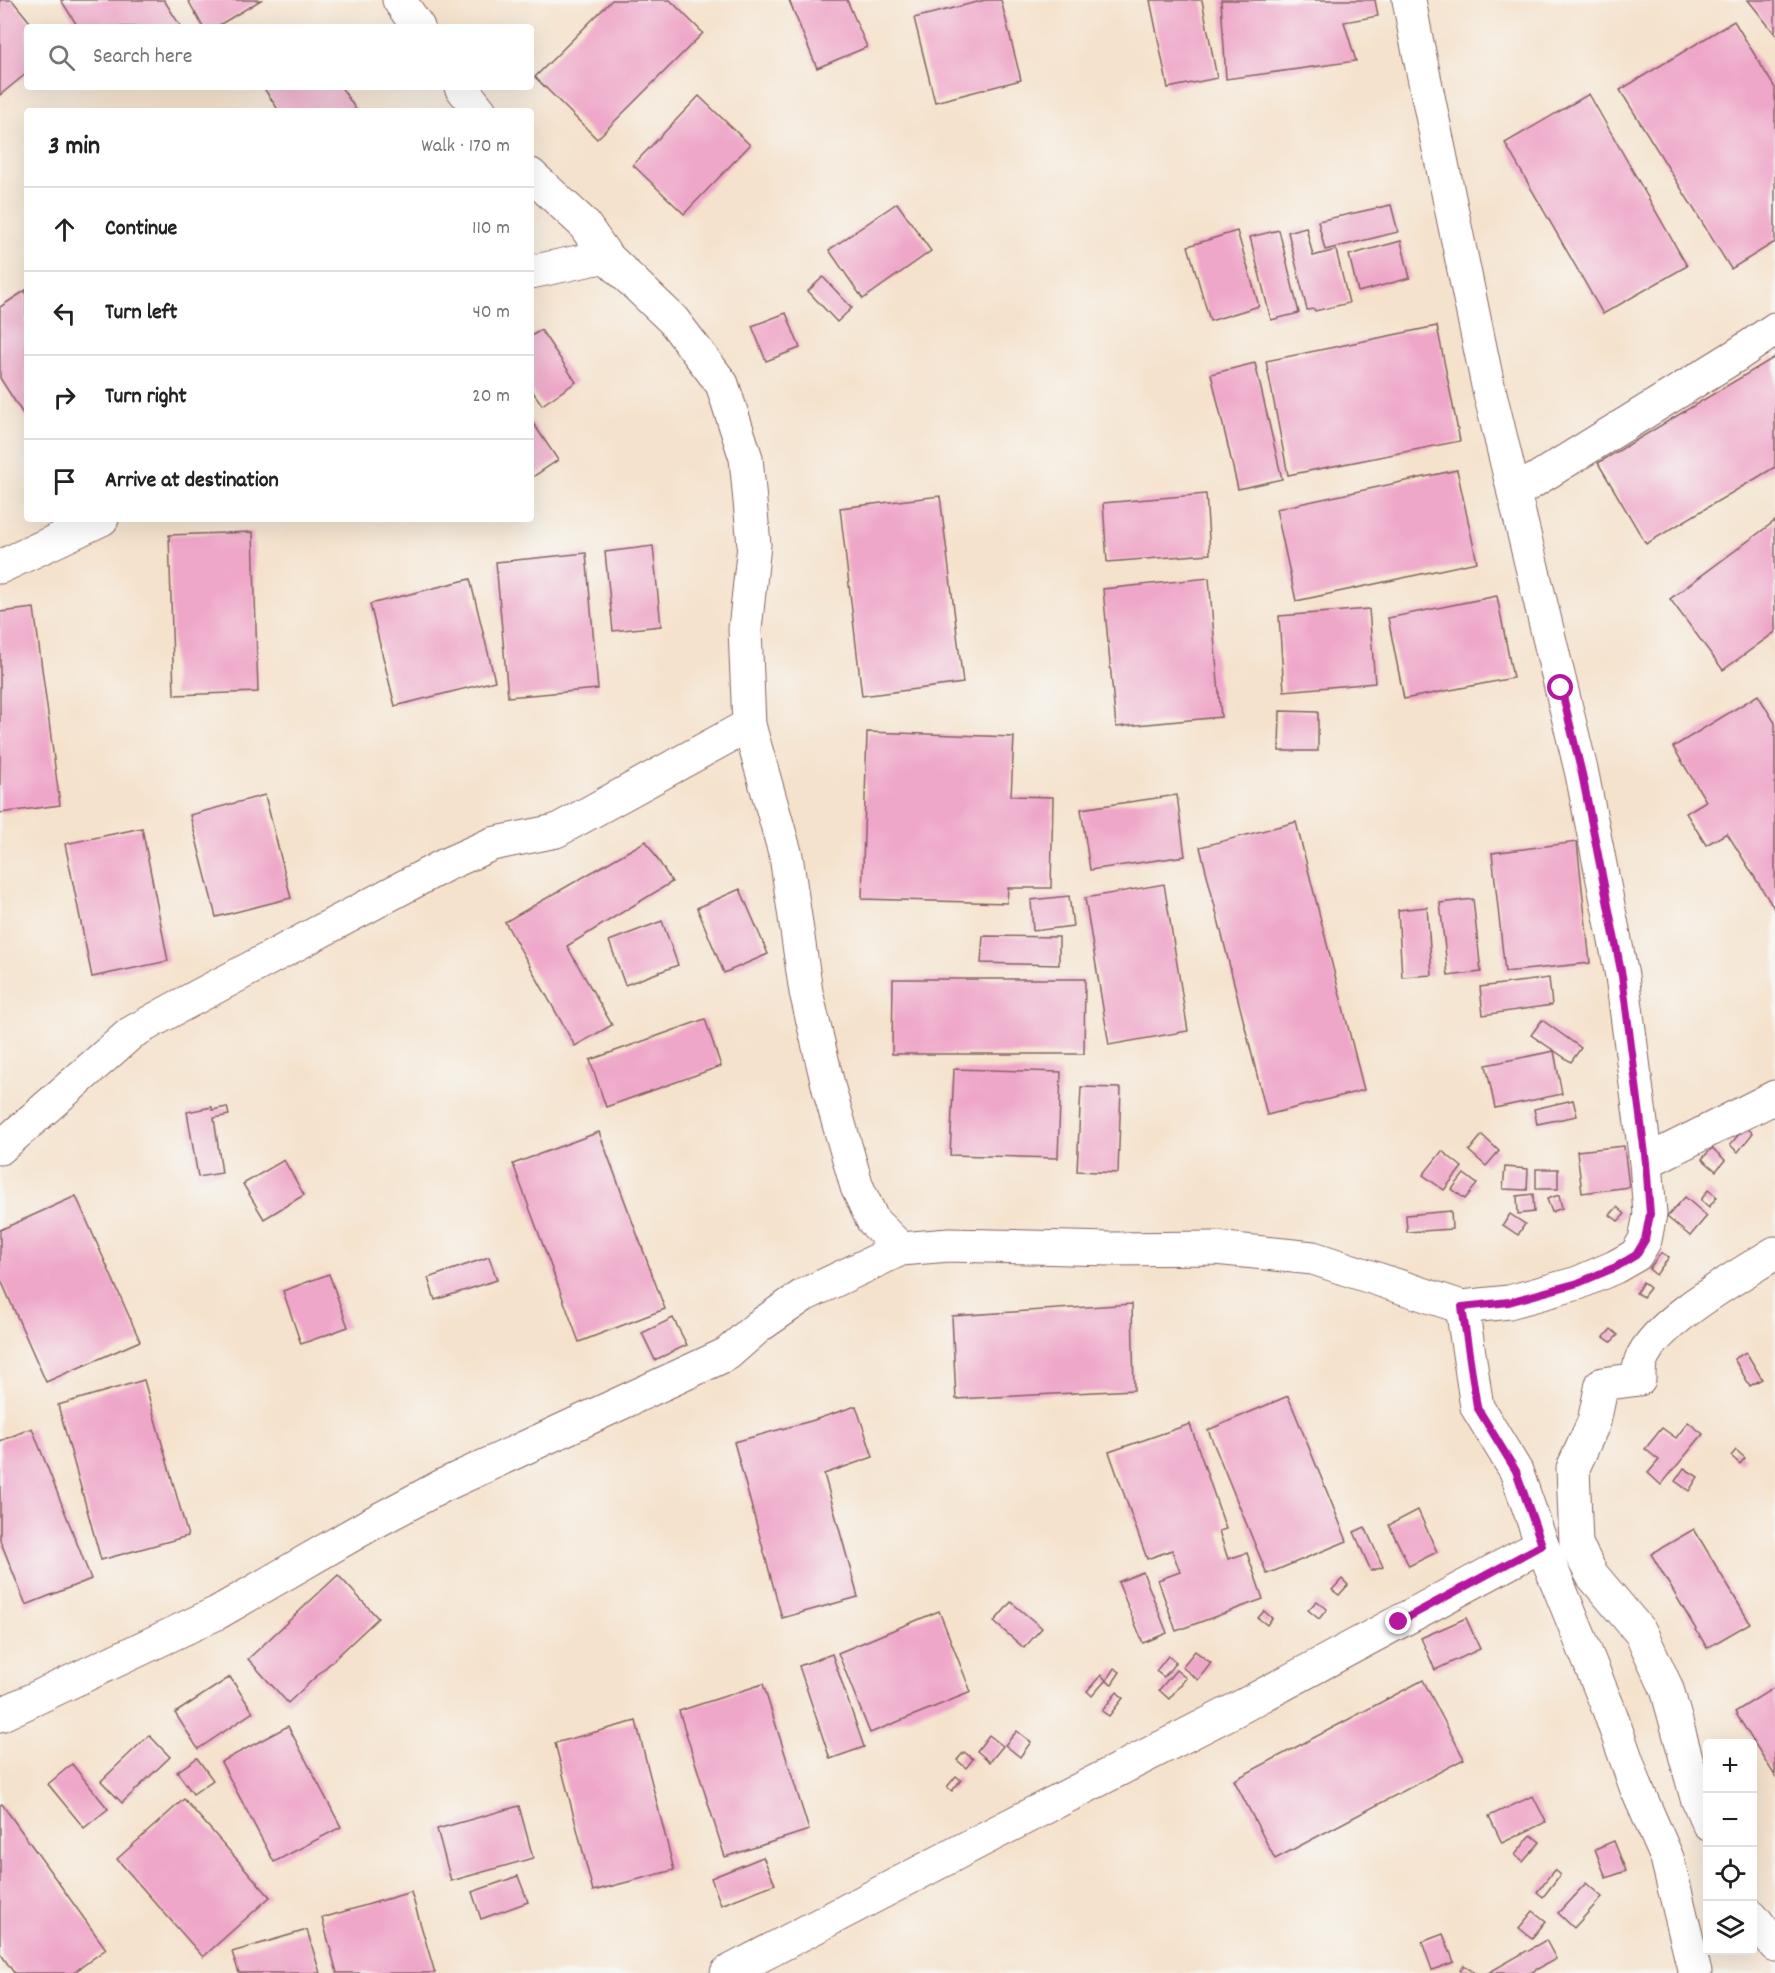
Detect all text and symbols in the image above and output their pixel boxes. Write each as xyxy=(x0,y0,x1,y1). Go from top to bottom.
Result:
search box xyxy=(24,24,534,90)
icon: search xyxy=(45,41,78,74)
text: Search here xyxy=(93,42,192,73)
text: 3 min xyxy=(48,129,100,166)
text: Walk · 170 m xyxy=(421,133,510,161)
icon: ahead xyxy=(48,213,81,246)
text: Continue xyxy=(105,214,177,245)
text: 110 m xyxy=(472,215,510,243)
icon: left xyxy=(48,297,81,330)
text: Turn left xyxy=(105,298,177,329)
text: 40 m xyxy=(472,299,510,327)
icon: right xyxy=(48,381,81,414)
text: Turn right xyxy=(105,382,187,413)
text: 20 m xyxy=(472,383,510,411)
icon: arrive xyxy=(48,465,81,498)
text: Arrive at destination xyxy=(105,466,279,497)
route start xyxy=(1547,674,1573,700)
route end xyxy=(1385,1608,1411,1634)
map controls xyxy=(1703,1739,1757,1955)
button: + xyxy=(1703,1739,1757,1793)
button: − xyxy=(1703,1793,1757,1847)
button: locate xyxy=(1703,1847,1757,1901)
button: layers xyxy=(1703,1901,1757,1955)

